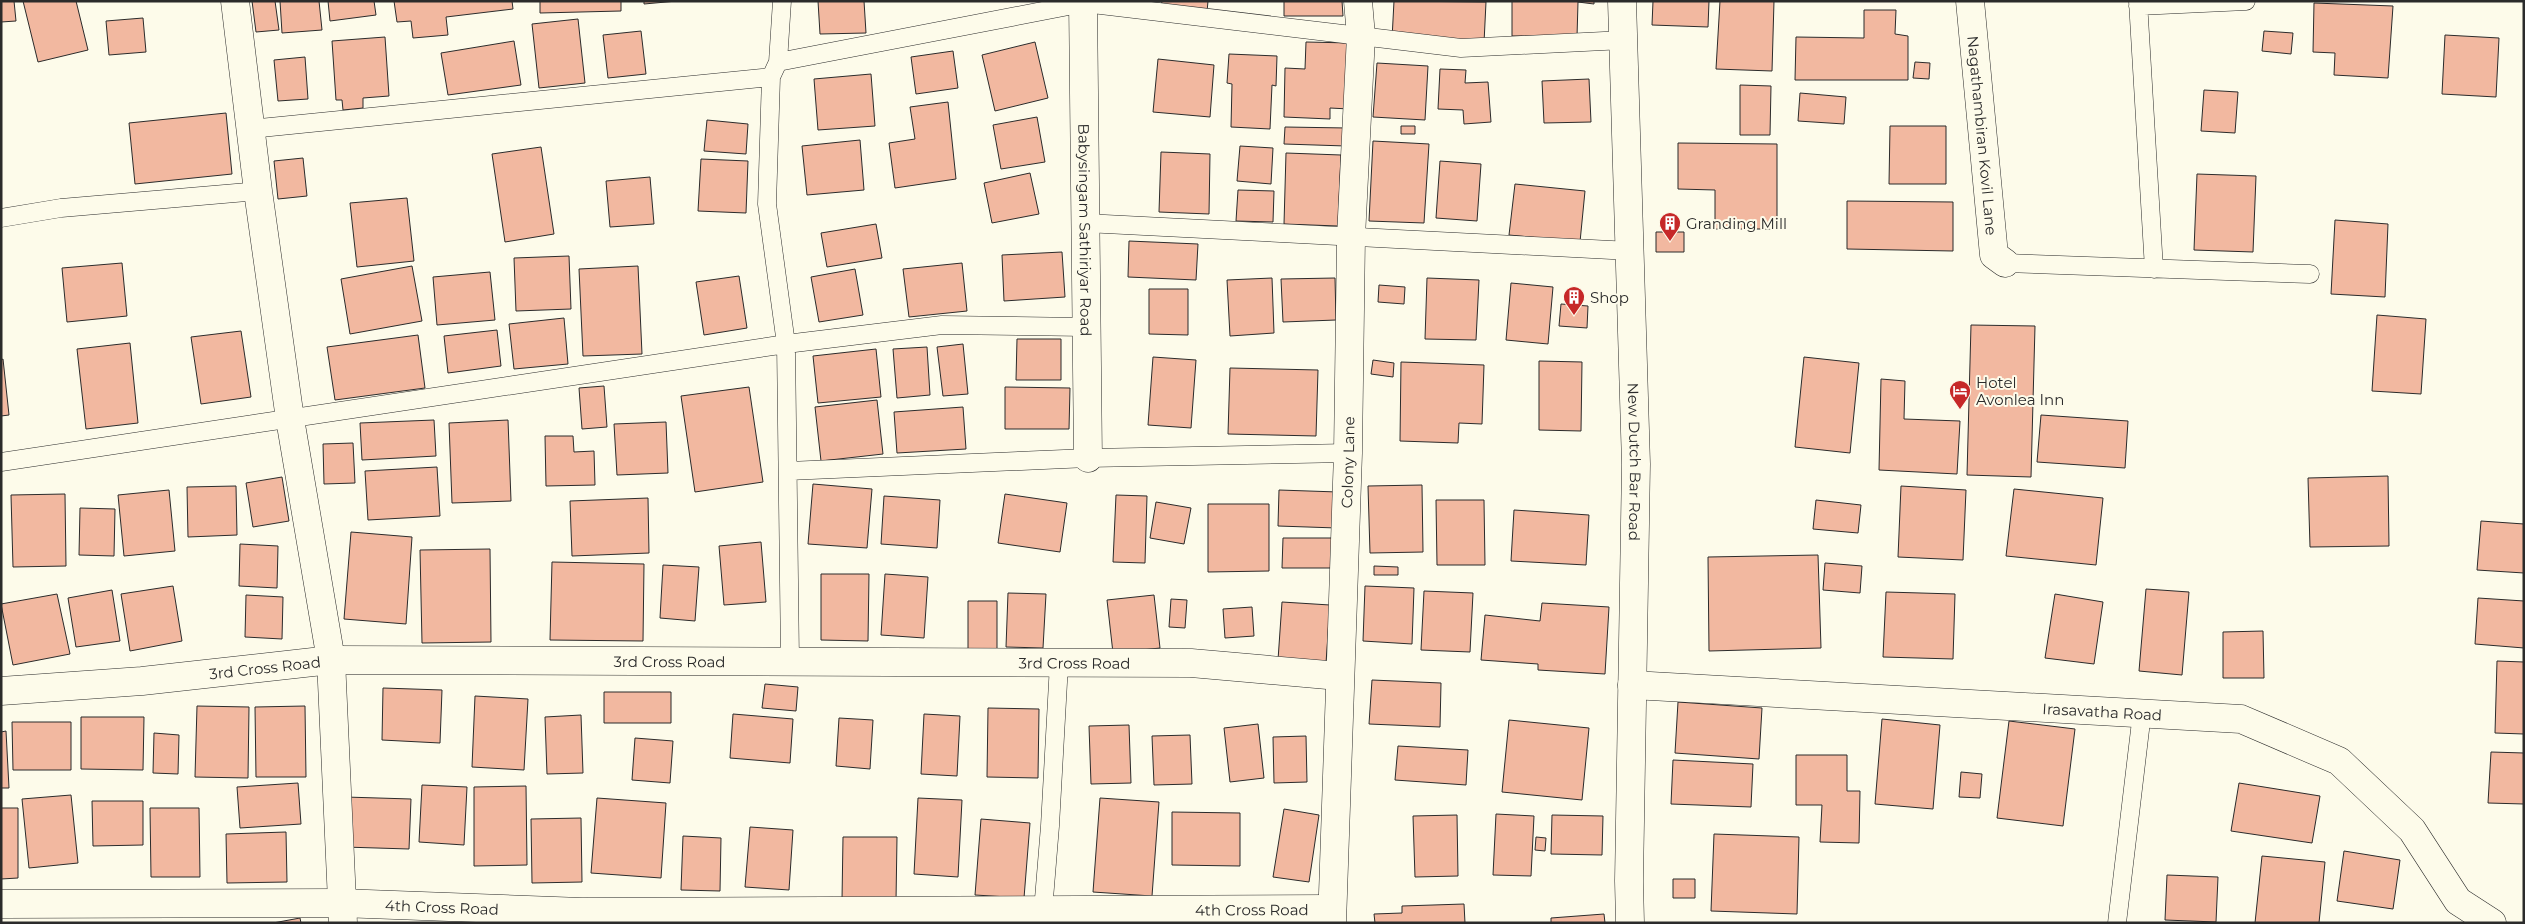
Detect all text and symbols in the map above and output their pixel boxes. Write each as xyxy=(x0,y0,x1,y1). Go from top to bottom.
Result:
street label: Nagathambiran Kovil Lane xyxy=(1964,35,2002,236)
street label: Babysingam Sathiriyar Road xyxy=(1075,123,1096,337)
building icon: Granding Mill xyxy=(1658,211,1682,242)
place label: Granding Mill xyxy=(1686,214,1787,233)
building icon: Shop xyxy=(1562,285,1586,316)
place label: Shop xyxy=(1590,288,1629,307)
place label: Hotel Avonlea Inn xyxy=(1976,373,2064,409)
hotel icon: Hotel Avonlea Inn xyxy=(1948,379,1972,410)
street label: New Dutch Bar Road xyxy=(1624,382,1646,541)
street label: Colony Lane xyxy=(1337,416,1358,509)
street label: 3rd Cross Road xyxy=(613,651,726,671)
street label: 3rd Cross Road xyxy=(208,652,322,683)
street label: 3rd Cross Road xyxy=(1018,653,1131,672)
street label: Irasavatha Road xyxy=(2042,698,2163,724)
street label: 4th Cross Road xyxy=(385,895,499,918)
street label: 4th Cross Road xyxy=(1195,900,1309,919)

